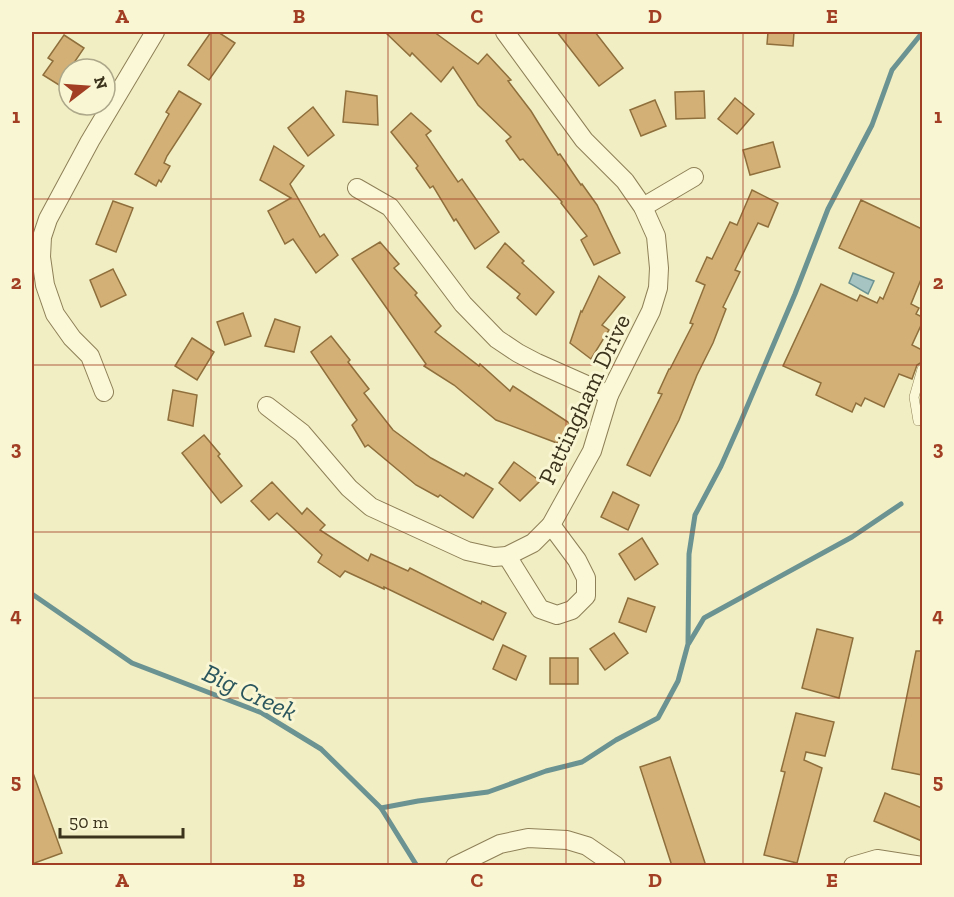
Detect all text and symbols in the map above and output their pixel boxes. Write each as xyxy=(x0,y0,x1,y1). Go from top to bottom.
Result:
text: A xyxy=(115,4,129,28)
text: B xyxy=(293,4,305,28)
text: C xyxy=(471,4,484,28)
text: D xyxy=(648,4,662,28)
text: E xyxy=(826,4,838,28)
north arrow xyxy=(57,57,117,117)
text: N xyxy=(90,74,112,91)
text: 1 xyxy=(12,104,20,128)
text: 1 xyxy=(934,104,942,128)
text: 2 xyxy=(11,270,22,294)
text: 2 xyxy=(933,270,944,294)
street label: Pattingham Drive xyxy=(532,309,636,489)
text: 3 xyxy=(11,436,22,460)
text: 3 xyxy=(933,436,944,460)
text: 4 xyxy=(10,603,22,627)
text: 4 xyxy=(932,603,944,627)
water label: Big Creek xyxy=(198,656,302,728)
text: 5 xyxy=(11,769,21,793)
text: 5 xyxy=(933,769,943,793)
scale bar xyxy=(60,801,183,839)
text: 50 m xyxy=(69,811,109,833)
text: A xyxy=(115,868,129,892)
text: B xyxy=(293,868,305,892)
text: C xyxy=(471,868,484,892)
text: D xyxy=(648,868,662,892)
text: E xyxy=(826,868,838,892)

